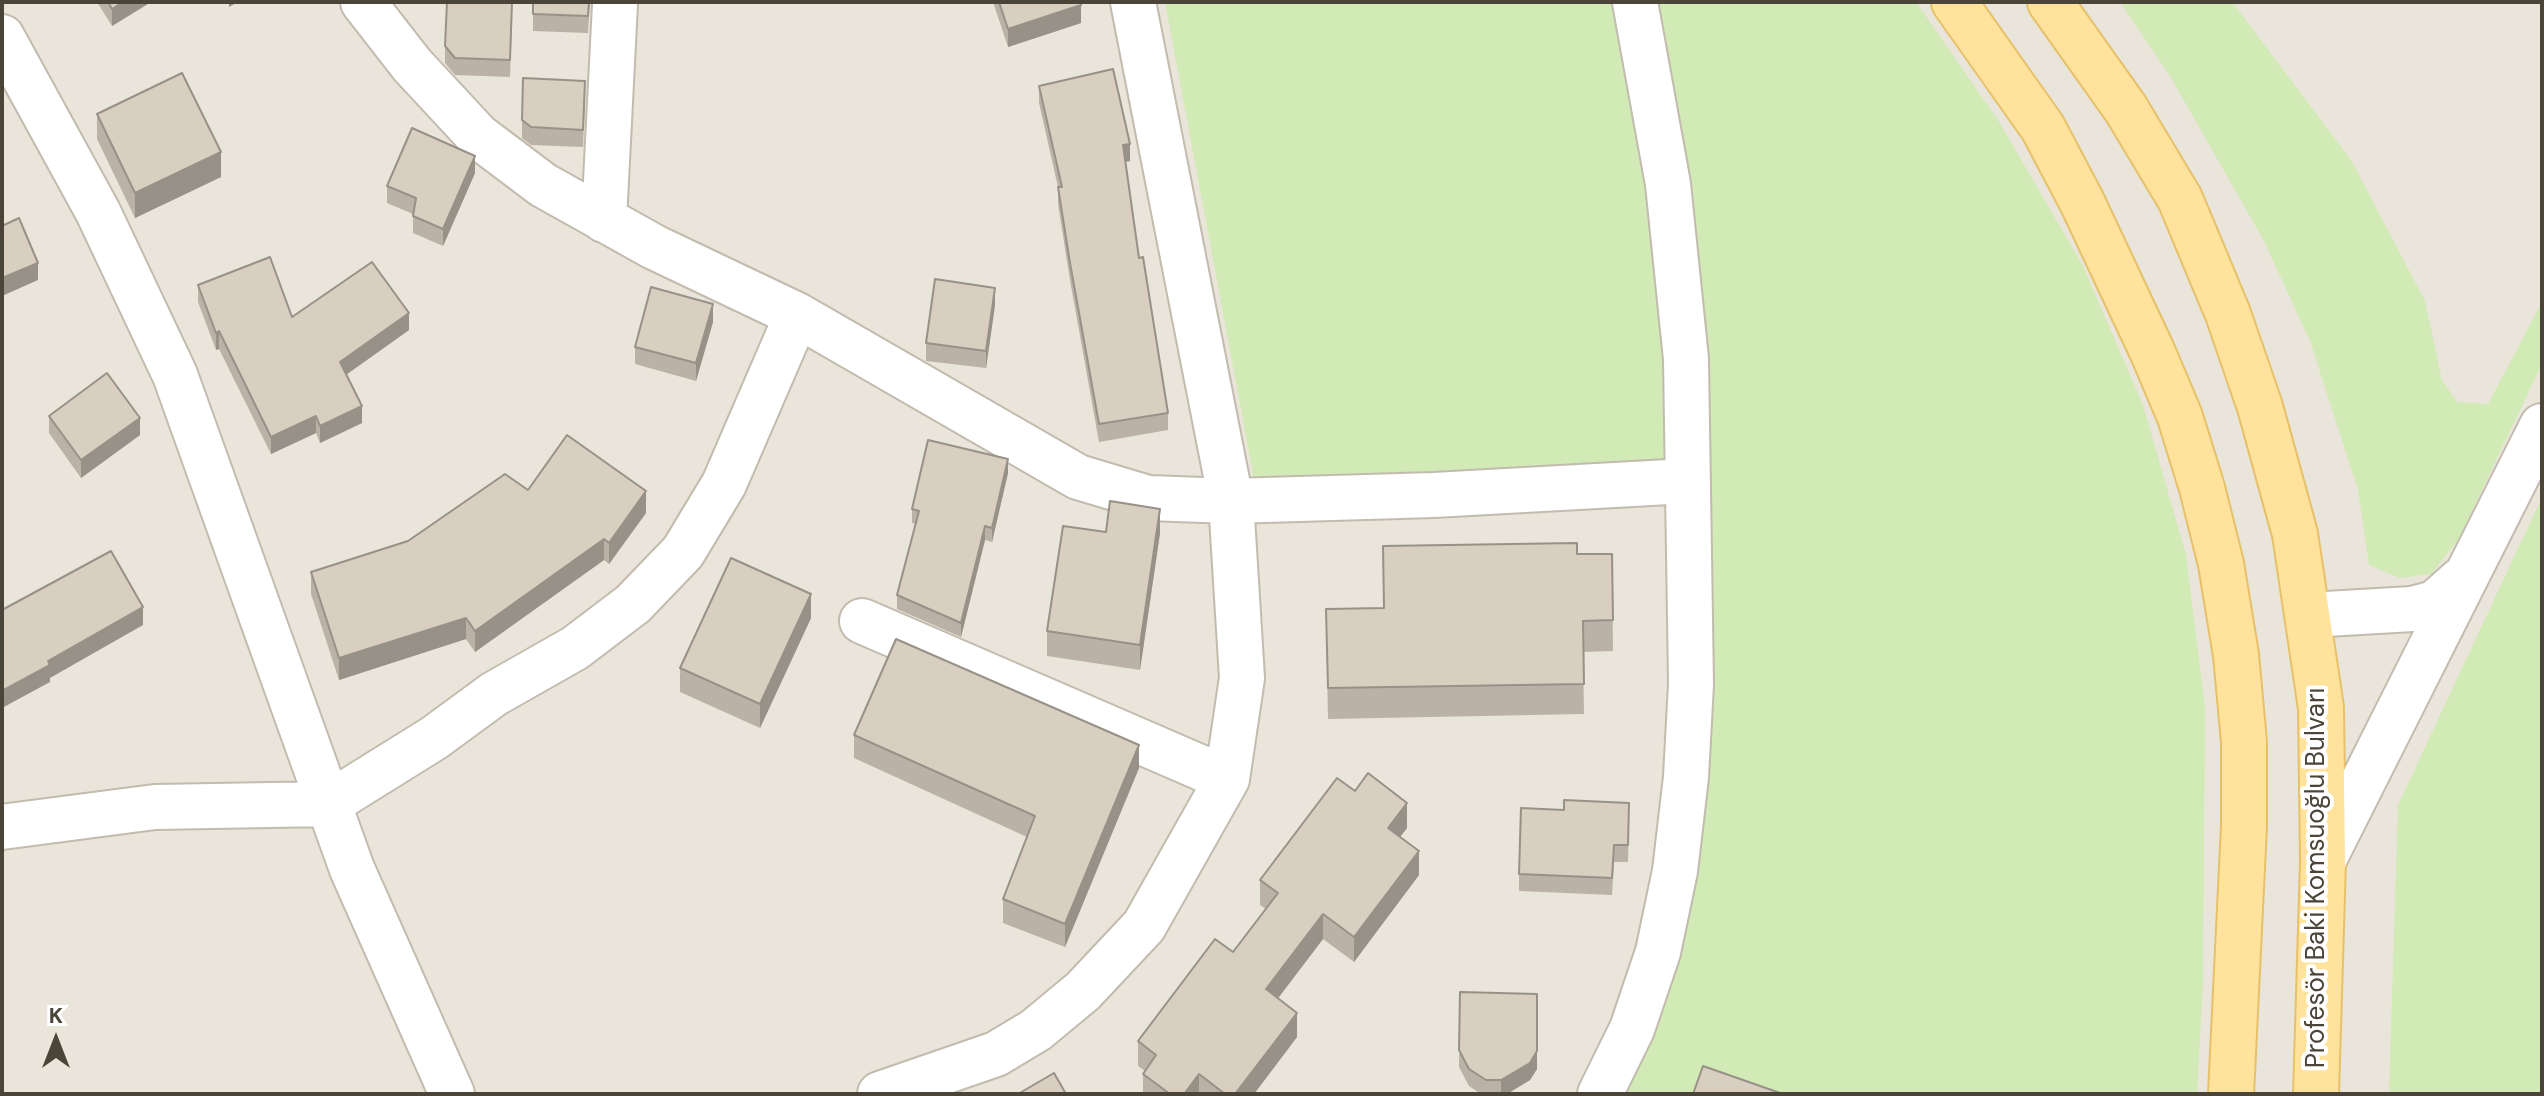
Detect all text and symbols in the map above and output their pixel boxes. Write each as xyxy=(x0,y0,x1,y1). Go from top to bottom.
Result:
street label: Profesör Baki Komsuoğlu Bulvarı xyxy=(2301,688,2333,1068)
north arrow xyxy=(16,1000,96,1080)
text: K xyxy=(49,1001,63,1030)

